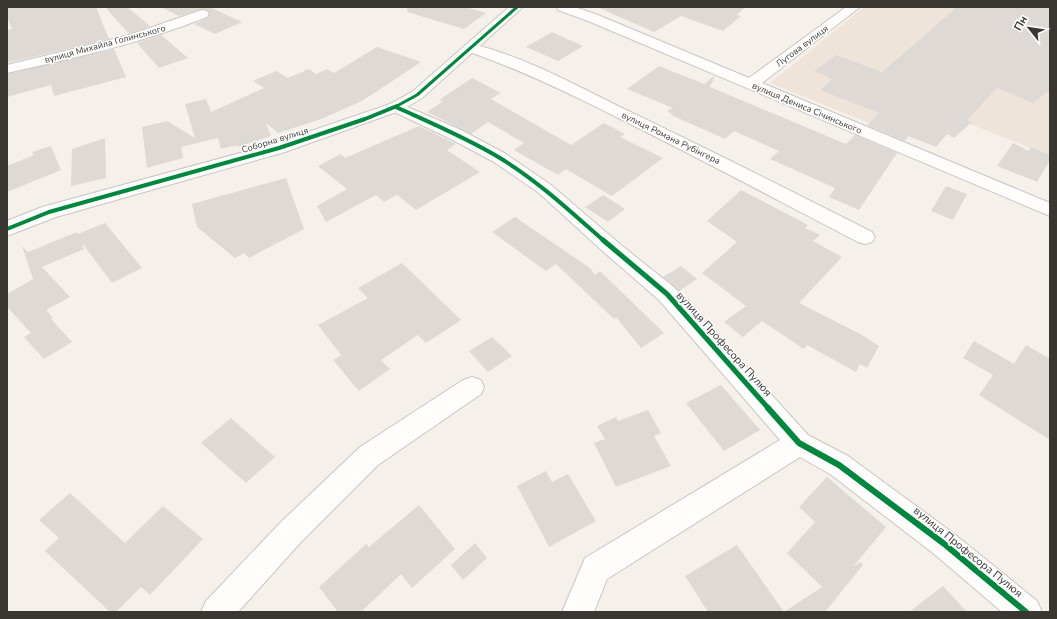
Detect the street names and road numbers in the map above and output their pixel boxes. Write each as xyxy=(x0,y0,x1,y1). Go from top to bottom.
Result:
street label: вулиця Михайла Голинського xyxy=(43,22,167,66)
street label: Лугова вулиця xyxy=(773,22,831,70)
street label: вулиця Дениса Січинського xyxy=(750,79,864,137)
street label: вулиця Романа Рубінгера xyxy=(620,109,722,167)
street label: Соборна вулиця xyxy=(240,124,310,156)
street label: вулиця Професора Пулюя xyxy=(673,288,775,400)
street label: вулиця Професора Пулюя xyxy=(910,503,1026,601)

